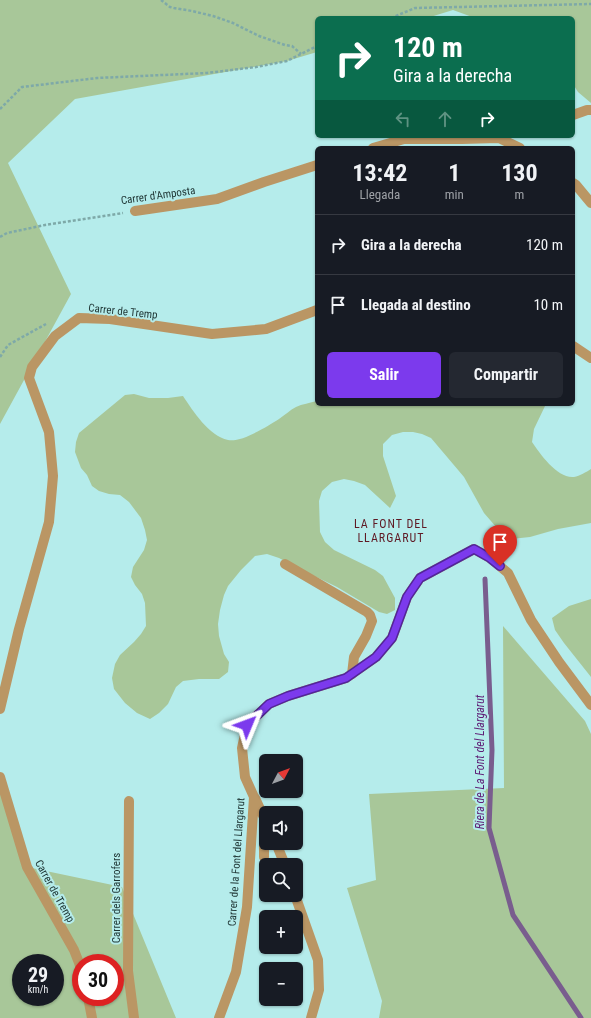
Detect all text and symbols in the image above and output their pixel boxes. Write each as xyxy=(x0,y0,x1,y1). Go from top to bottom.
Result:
text: 120 m xyxy=(393,31,463,64)
icon: right xyxy=(327,32,379,84)
text: Gira a la derecha xyxy=(393,65,512,86)
icon: left xyxy=(392,108,414,130)
icon: ahead xyxy=(434,108,456,130)
icon: right xyxy=(476,108,498,130)
text: 13:42 xyxy=(352,159,407,187)
text: 1 xyxy=(448,159,460,187)
text: 130 xyxy=(501,159,538,187)
street label: Carrer d'Amposta xyxy=(120,184,196,207)
text: Llegada xyxy=(360,187,400,202)
text: min xyxy=(445,187,464,202)
text: m xyxy=(515,187,524,202)
icon: right xyxy=(327,234,349,256)
text: Gira a la derecha xyxy=(361,236,462,254)
text: 120 m xyxy=(526,236,563,254)
icon: arrive xyxy=(327,294,349,316)
text: Llegada al destino xyxy=(361,296,471,314)
text: 10 m xyxy=(533,296,563,314)
street label: Carrer de Tremp xyxy=(88,301,158,322)
button: Salir xyxy=(327,352,441,398)
button: Compartir xyxy=(449,352,563,398)
district label: LA FONT DEL LLARGARUT xyxy=(354,517,428,545)
pin xyxy=(483,525,517,566)
icon: arrive xyxy=(489,531,511,553)
water label: Riera de La Font del Llargarut xyxy=(473,694,487,829)
position arrow xyxy=(226,704,268,746)
north arrow xyxy=(259,754,303,798)
map controls xyxy=(259,754,303,1006)
street label: Carrer de la Font del Llargarut xyxy=(226,797,247,927)
button: sound xyxy=(259,806,303,850)
street label: Carrer dels Garrofers xyxy=(110,853,123,943)
street label: Carrer de Tremp xyxy=(32,858,77,925)
button: search xyxy=(259,858,303,902)
button: + xyxy=(259,910,303,954)
speed limit sign: 30 xyxy=(72,954,124,1006)
button: − xyxy=(259,962,303,1006)
text: 29 xyxy=(28,963,48,987)
text: km/h xyxy=(28,984,48,995)

